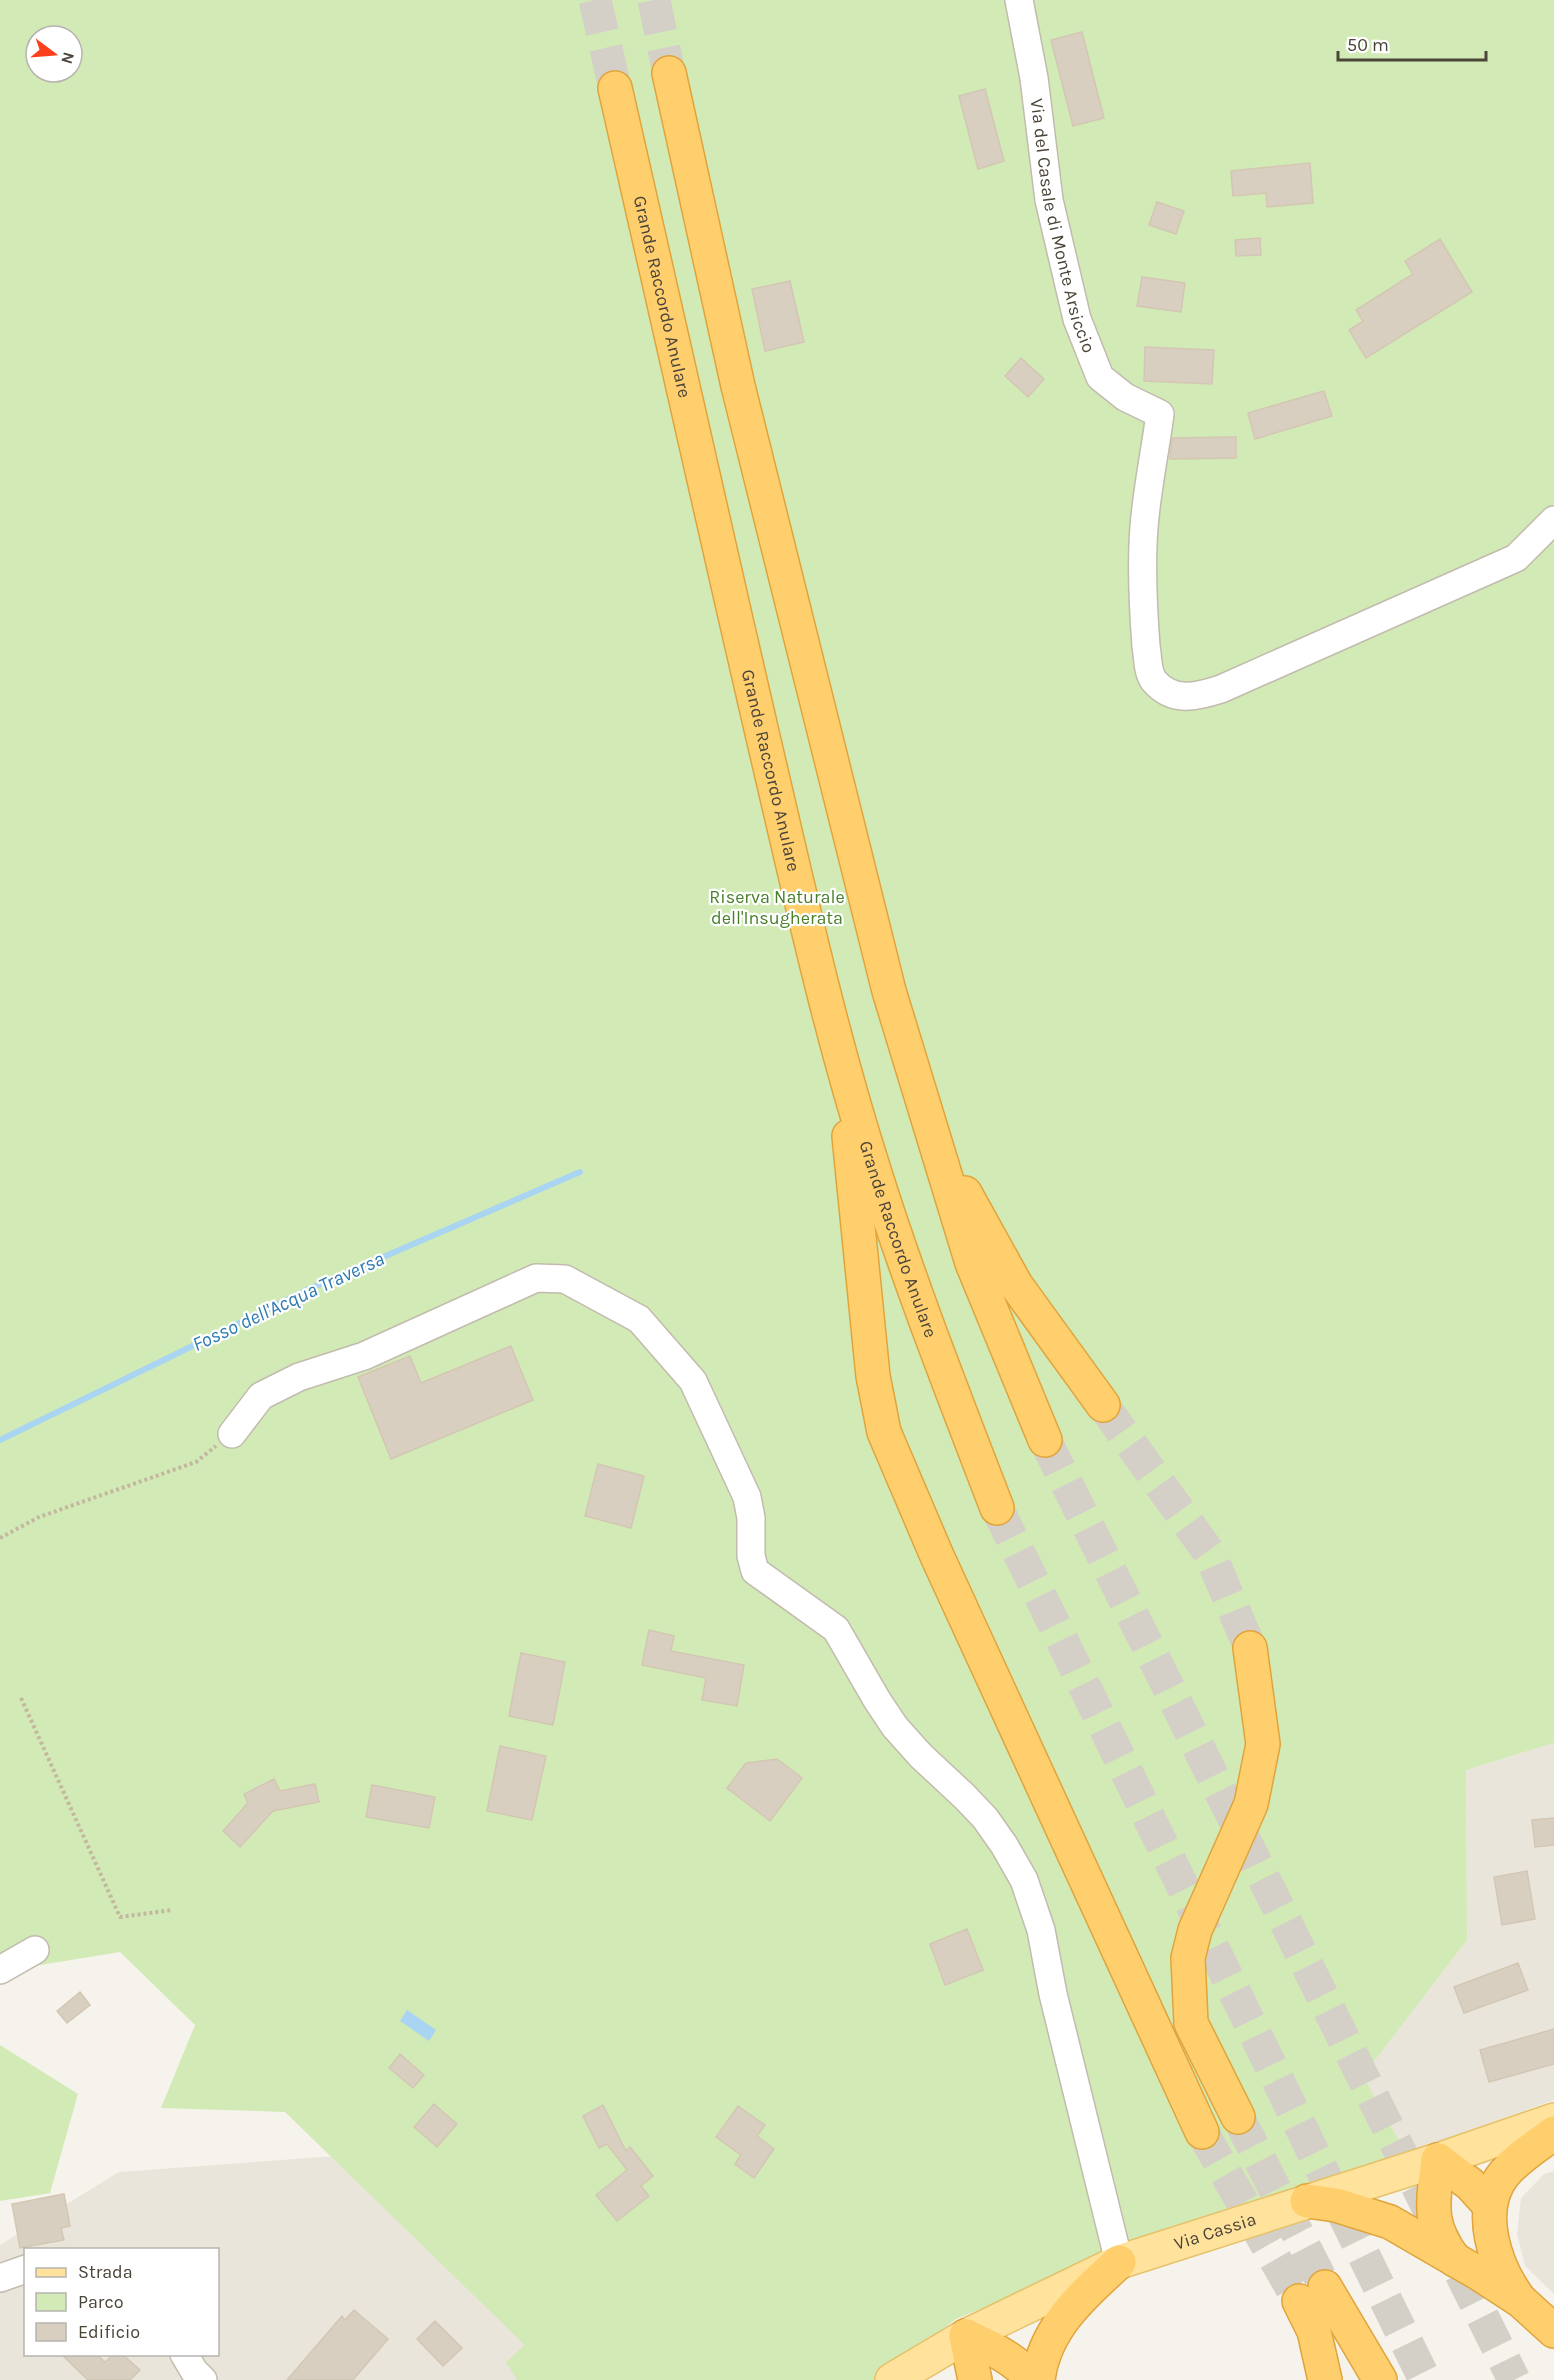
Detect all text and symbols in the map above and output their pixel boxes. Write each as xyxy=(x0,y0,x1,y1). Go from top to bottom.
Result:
north arrow xyxy=(24,24,84,84)
scale bar xyxy=(1338,24,1486,62)
text: 50 m xyxy=(1347,34,1389,56)
text: N xyxy=(57,50,79,66)
street label: Via del Casale di Monte Arsiccio xyxy=(1026,97,1100,356)
street label: Grande Raccordo Anulare xyxy=(629,194,696,400)
street label: Grande Raccordo Anulare xyxy=(737,667,805,874)
park label: Riserva Naturale dell'Insugherata xyxy=(709,886,845,929)
street label: Grande Raccordo Anulare xyxy=(854,1138,942,1341)
water label: Fosso dell'Acqua Traversa xyxy=(189,1247,388,1356)
street label: Via Cassia xyxy=(1171,2208,1259,2255)
legend xyxy=(24,2248,219,2356)
text: Strada xyxy=(78,2261,133,2283)
text: Parco xyxy=(78,2291,124,2313)
text: Edificio xyxy=(78,2321,140,2343)

